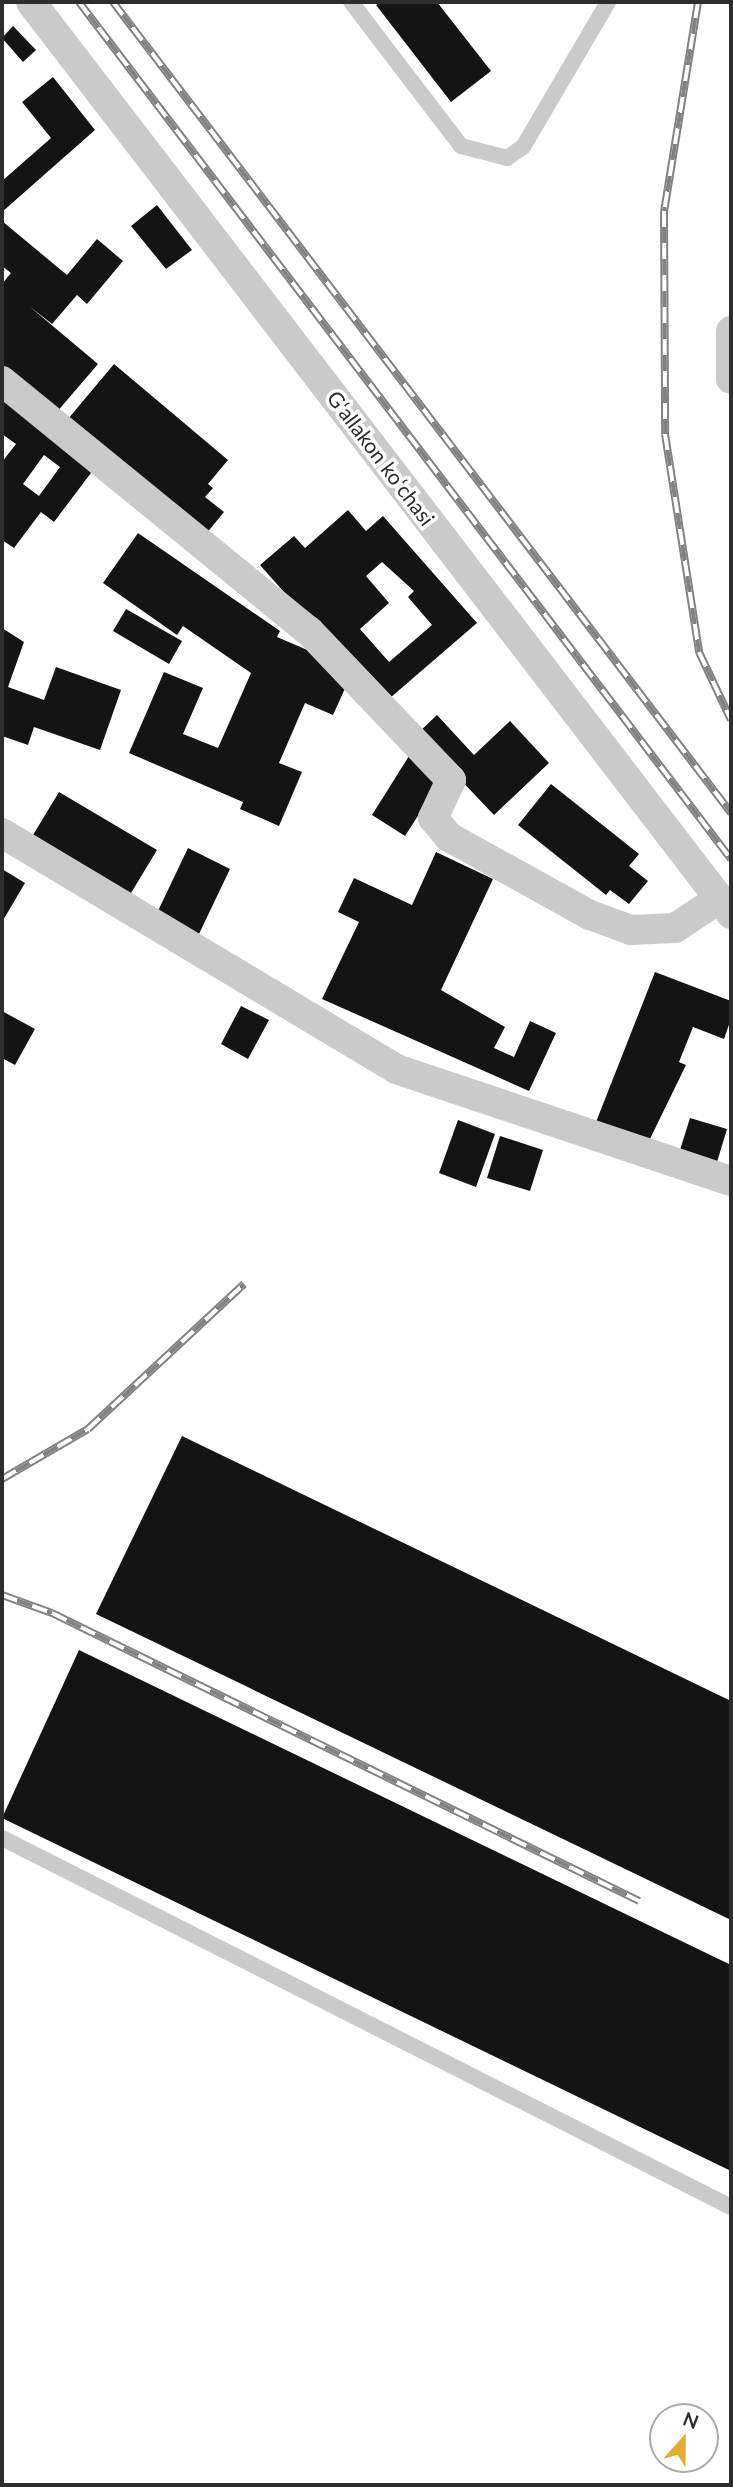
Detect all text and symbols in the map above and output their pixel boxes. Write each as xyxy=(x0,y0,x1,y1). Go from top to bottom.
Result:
street label: Gʻallakon koʻchasi xyxy=(322,386,440,530)
north arrow xyxy=(649,2403,719,2473)
text: N xyxy=(680,2406,702,2433)

